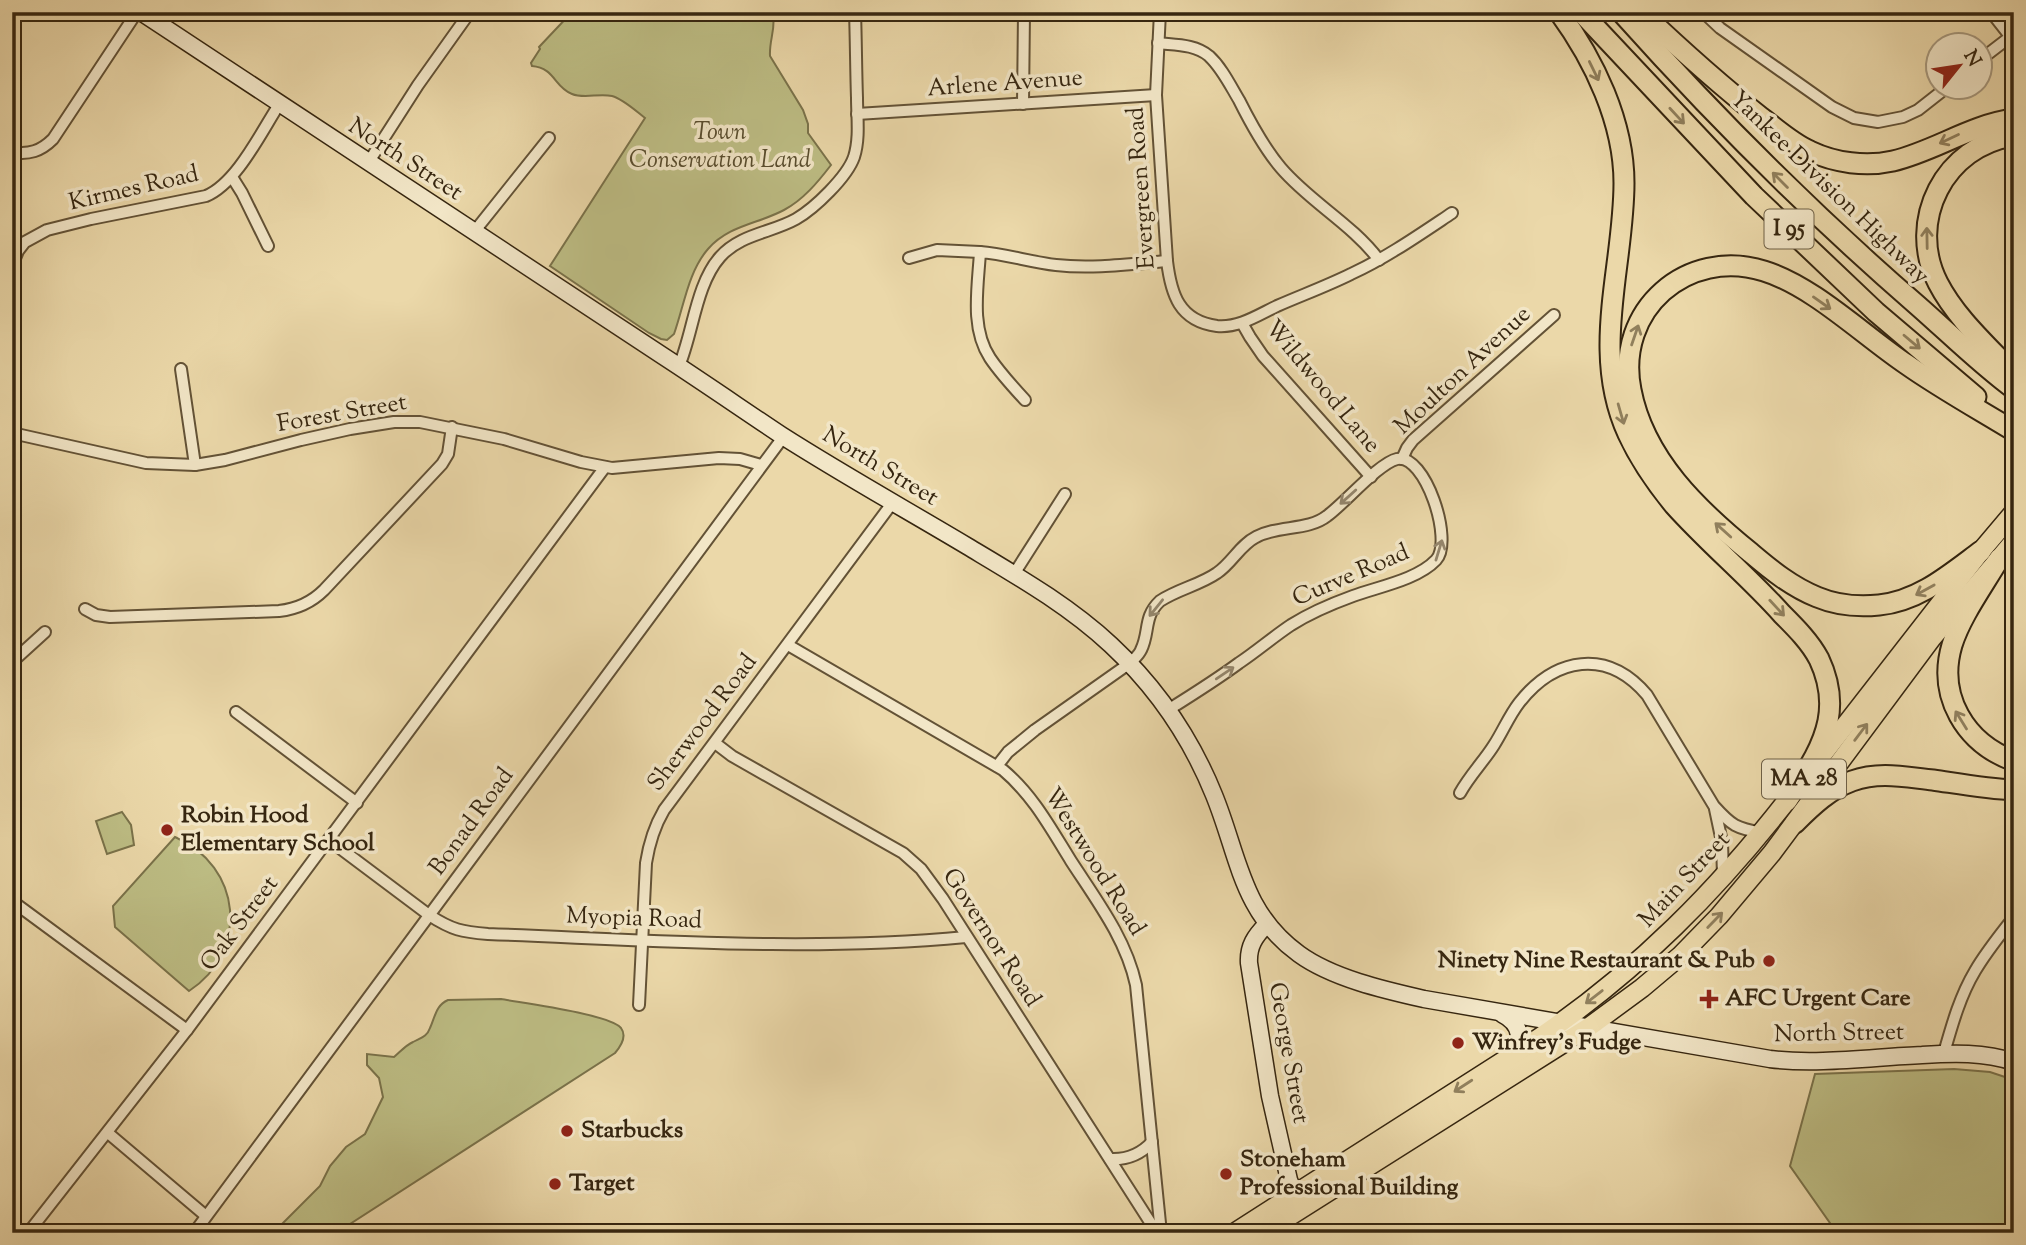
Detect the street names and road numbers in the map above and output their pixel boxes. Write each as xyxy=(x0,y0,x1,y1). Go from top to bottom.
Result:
street label: Arlene Avenue xyxy=(926,62,1084,106)
street label: Yankee Division Highway xyxy=(1721,83,1937,293)
street label: Evergreen Road xyxy=(1119,105,1165,270)
street label: North Street xyxy=(341,110,469,210)
street label: Kirmes Road xyxy=(66,157,203,220)
road number: I 95 xyxy=(1764,210,1814,248)
street label: Moulton Avenue xyxy=(1387,299,1539,443)
street label: Wildwood Lane xyxy=(1256,313,1388,461)
street label: Forest Street xyxy=(275,386,409,442)
street label: North Street xyxy=(815,419,945,515)
street label: Curve Road xyxy=(1287,536,1415,616)
street label: Sherwood Road xyxy=(640,647,766,799)
road number: MA 28 xyxy=(1762,760,1846,799)
street label: Bonad Road xyxy=(421,761,523,883)
street label: Westwood Road xyxy=(1035,781,1153,943)
street label: Main Street xyxy=(1631,824,1739,936)
street label: Governor Road xyxy=(933,862,1049,1014)
street label: Oak Street xyxy=(193,869,287,979)
street label: Myopia Road xyxy=(565,900,703,938)
street label: George Street xyxy=(1259,980,1317,1126)
street label: North Street xyxy=(1774,1016,1904,1052)

